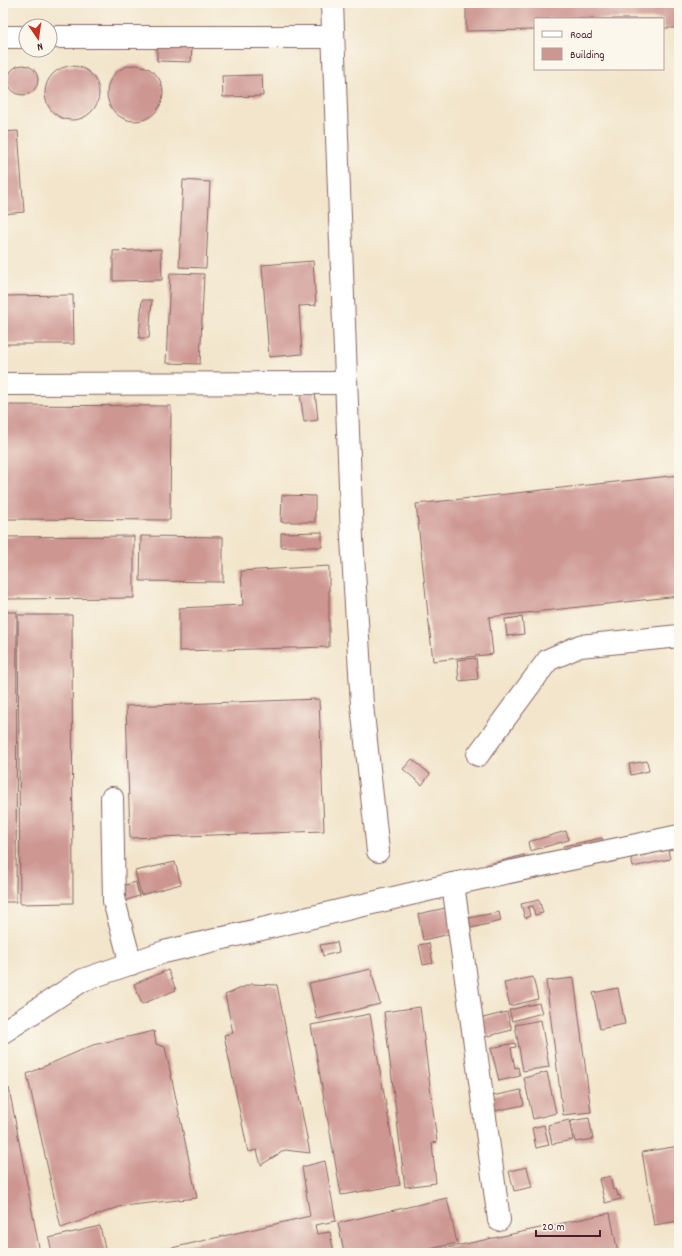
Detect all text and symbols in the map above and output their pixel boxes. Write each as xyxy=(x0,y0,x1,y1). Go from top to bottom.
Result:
north arrow xyxy=(18,18,58,58)
legend xyxy=(534,18,664,70)
text: Road xyxy=(570,27,592,44)
text: N xyxy=(35,37,44,54)
text: Building xyxy=(570,47,605,64)
scale bar xyxy=(536,1212,600,1238)
text: 20 m xyxy=(542,1219,565,1236)

